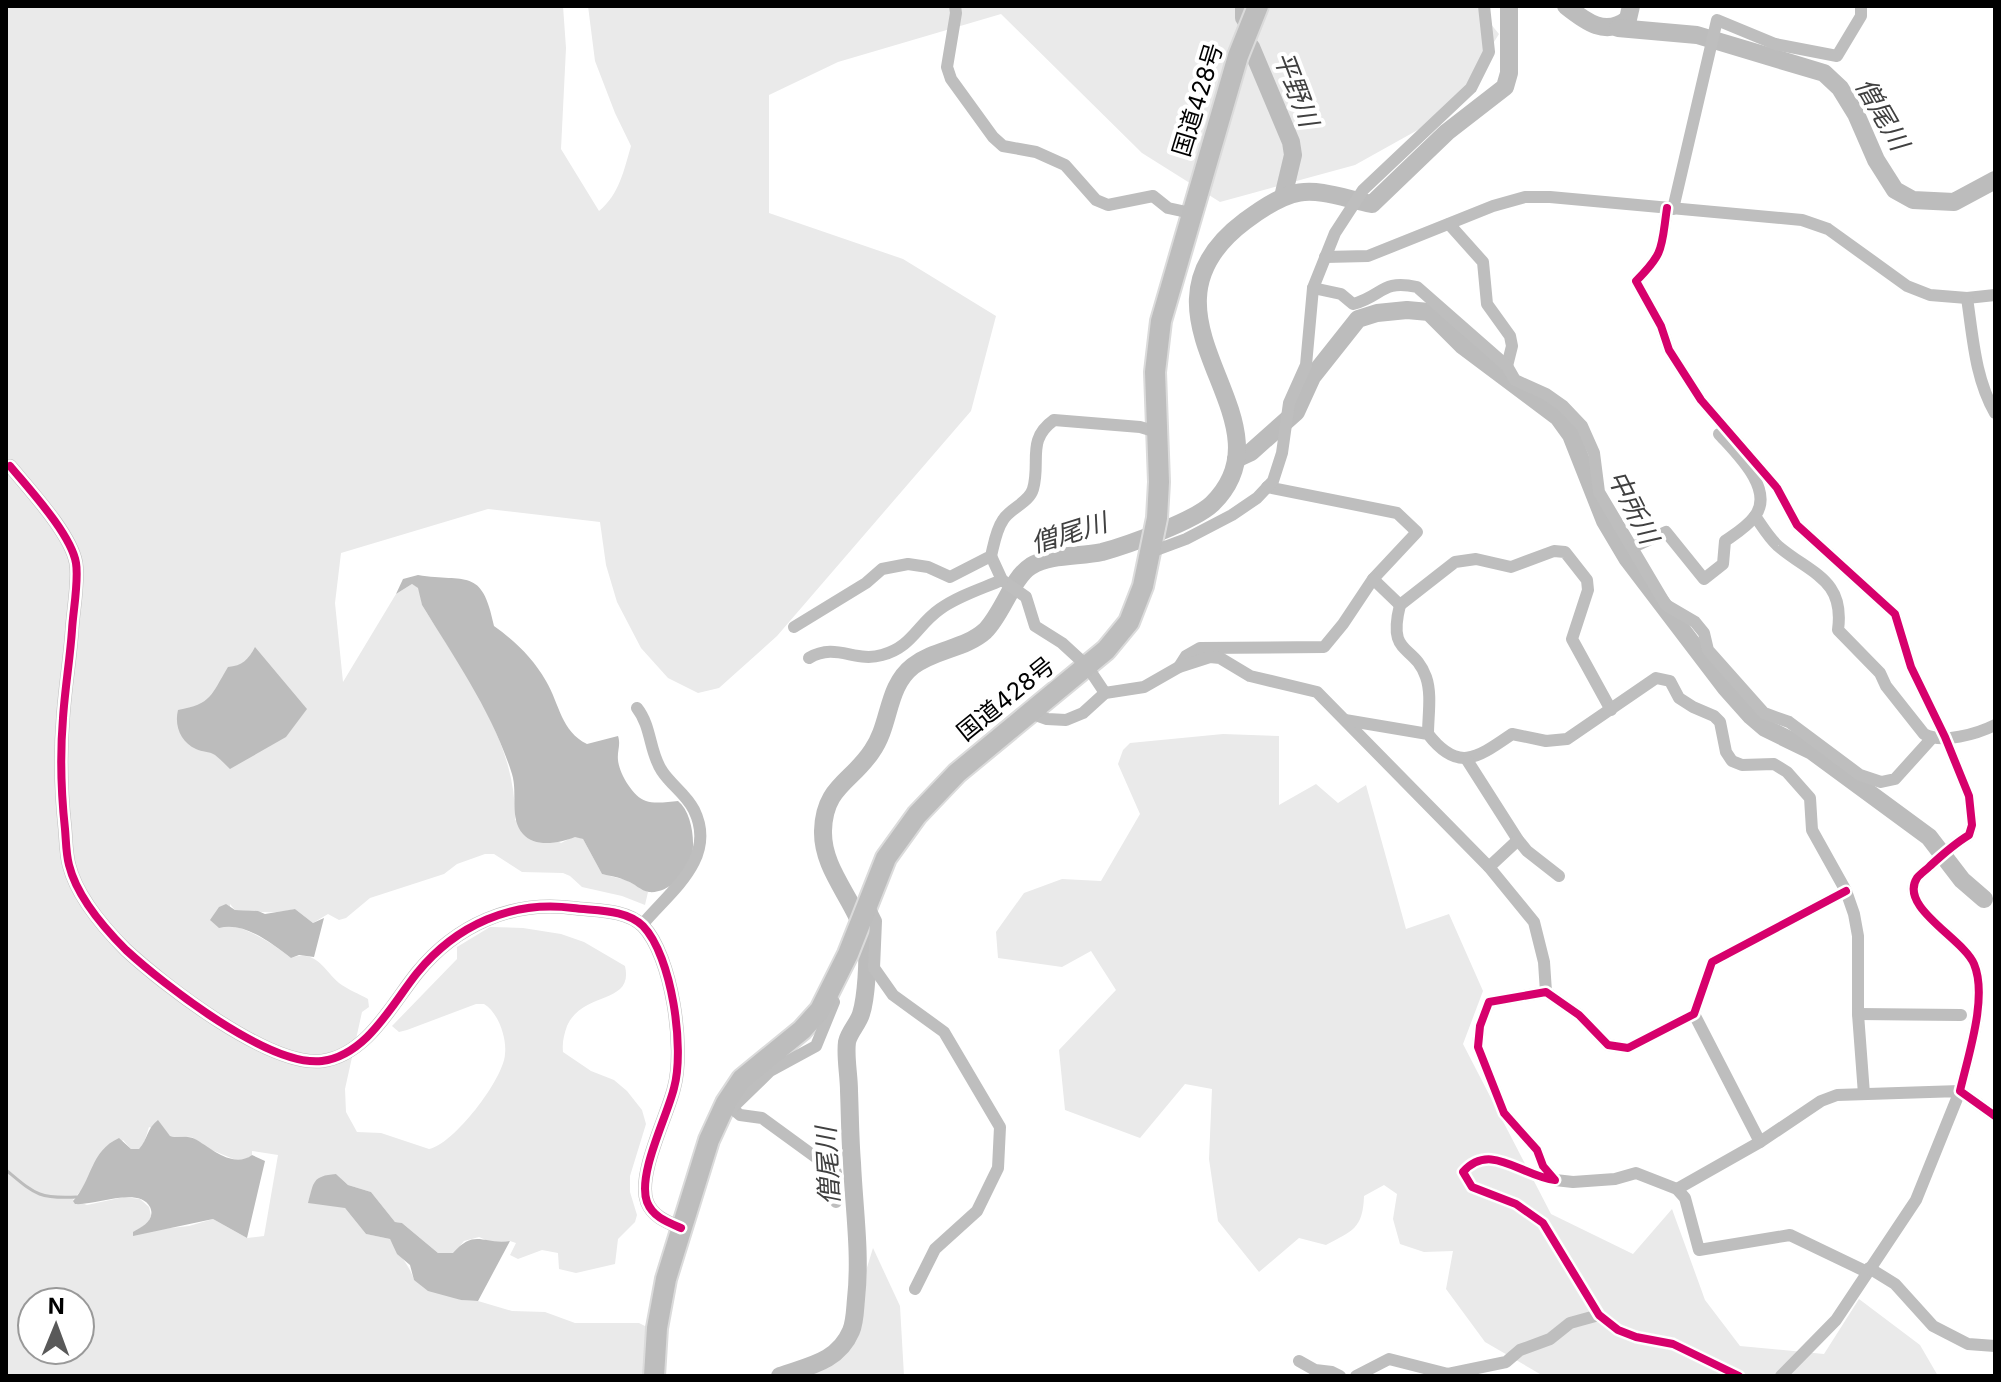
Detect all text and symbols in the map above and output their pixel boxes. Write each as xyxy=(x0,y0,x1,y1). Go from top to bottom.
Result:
street label: 国道428号 xyxy=(1167,40,1228,160)
water label: 平野川 xyxy=(1268,47,1326,134)
water label: 僧尾川 xyxy=(1850,72,1917,158)
water label: 中所川 xyxy=(1602,465,1666,551)
water label: 僧尾川 xyxy=(1027,505,1114,559)
street label: 国道428号 xyxy=(951,651,1060,747)
water label: 僧尾川 xyxy=(810,1123,845,1206)
north arrow xyxy=(16,1286,96,1366)
text: N xyxy=(48,1293,65,1319)

